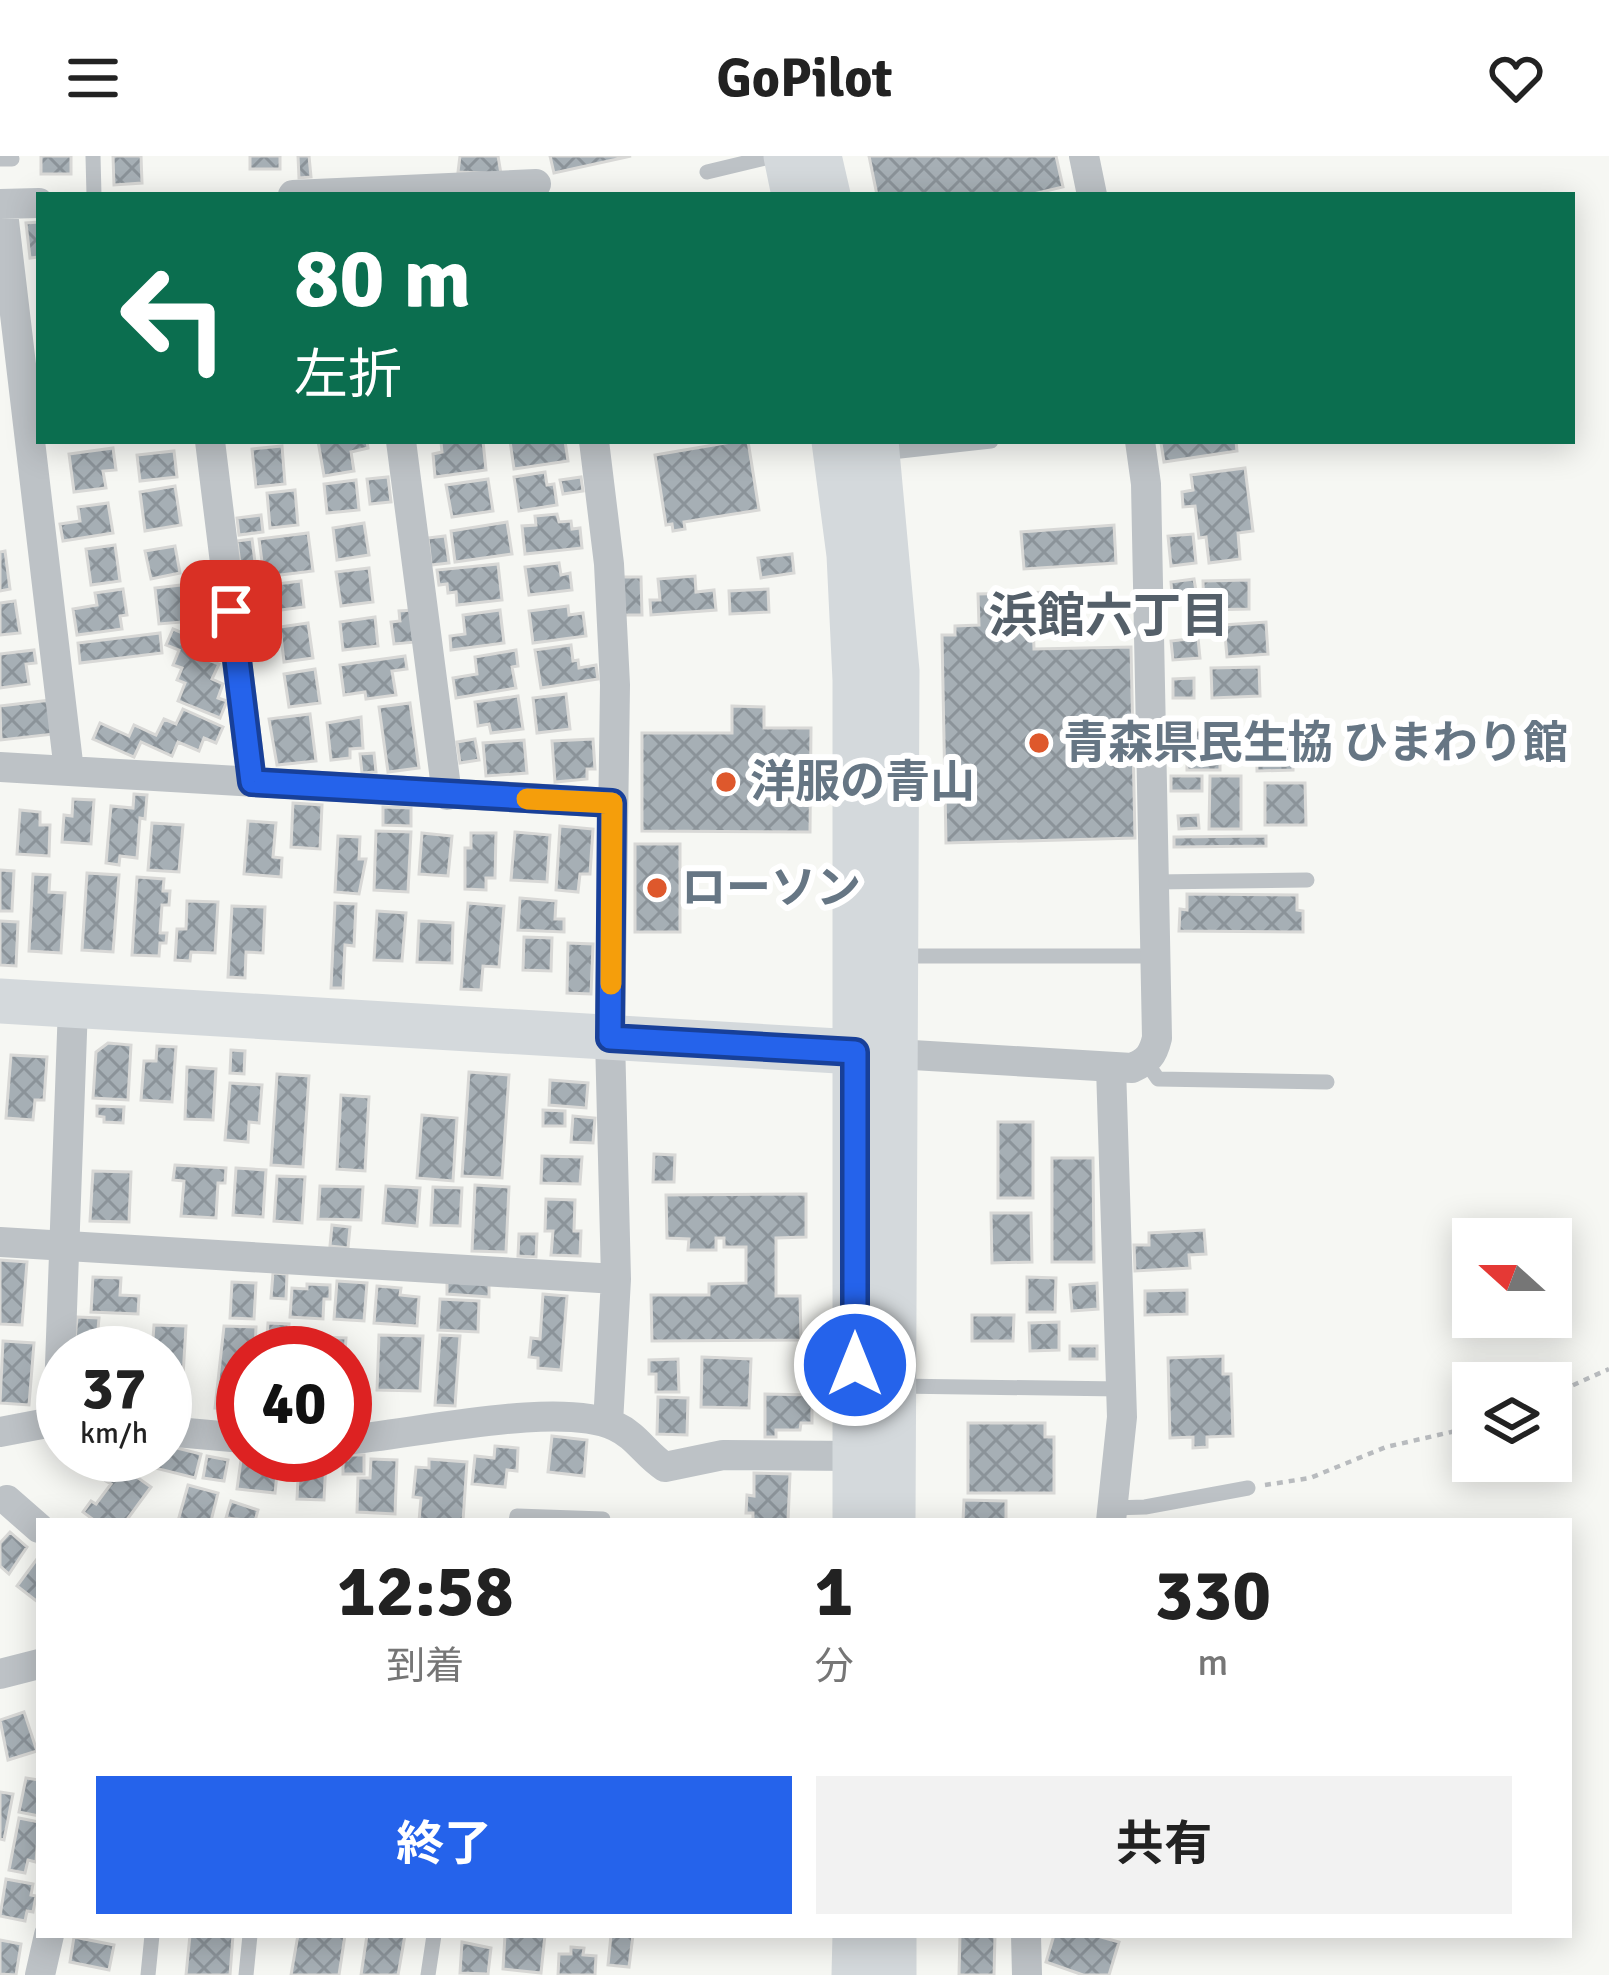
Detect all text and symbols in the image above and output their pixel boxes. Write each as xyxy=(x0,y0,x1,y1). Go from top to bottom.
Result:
icon: menu xyxy=(60,45,126,111)
text: GoPilot xyxy=(716,45,893,112)
icon: heart xyxy=(1483,45,1549,111)
text: 80 m xyxy=(294,227,471,331)
icon: left xyxy=(96,240,252,396)
text: 左折 xyxy=(294,342,402,409)
pin xyxy=(180,560,282,662)
icon: arrive xyxy=(198,578,264,644)
district label: 浜館六丁目 xyxy=(989,587,1229,646)
place label: 青森県民生協 ひまわり館 xyxy=(1063,716,1568,771)
marker: 青森県民生協 ひまわり館 xyxy=(1026,730,1052,756)
place label: 洋服の青山 xyxy=(750,755,975,810)
marker: 洋服の青山 xyxy=(713,769,739,795)
place label: ローソン xyxy=(681,861,861,916)
marker: ローソン xyxy=(644,875,670,901)
north arrow xyxy=(1452,1218,1572,1338)
map controls xyxy=(1452,1218,1572,1482)
position arrow xyxy=(792,1302,918,1428)
speed limit sign: 40 xyxy=(216,1326,372,1482)
text: 37 xyxy=(82,1352,146,1426)
button: layers xyxy=(1452,1362,1572,1482)
text: km/h xyxy=(80,1415,148,1452)
text: 12:58 xyxy=(337,1547,514,1636)
text: 1 xyxy=(815,1547,853,1636)
text: 330 xyxy=(1154,1551,1271,1640)
text: m xyxy=(1197,1638,1228,1686)
text: 到着 xyxy=(386,1642,464,1690)
text: 分 xyxy=(815,1642,854,1690)
button: 終了 xyxy=(96,1776,792,1914)
button: 共有 xyxy=(816,1776,1512,1914)

